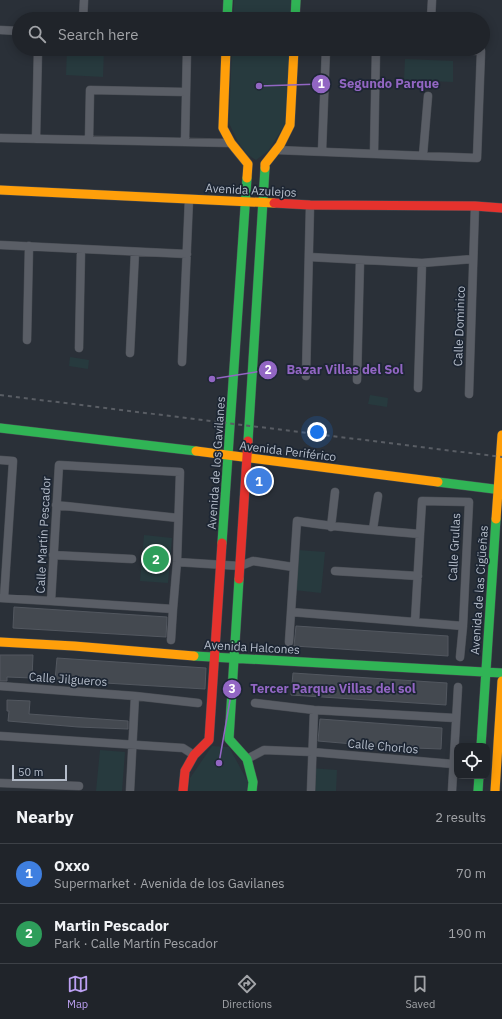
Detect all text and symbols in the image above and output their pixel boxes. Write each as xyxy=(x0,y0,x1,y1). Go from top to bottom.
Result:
search box xyxy=(12,12,490,56)
icon: search xyxy=(26,23,48,45)
text: Search here xyxy=(58,25,138,44)
callout: Segundo Parque xyxy=(311,71,447,96)
text: Segundo Parque xyxy=(339,75,439,92)
text: 1 xyxy=(317,76,325,91)
street label: Avenida Azulejos xyxy=(205,180,297,200)
street label: Calle Dominico xyxy=(450,285,468,366)
callout: Bazar Villas del Sol xyxy=(258,357,411,382)
text: Bazar Villas del Sol xyxy=(286,361,404,378)
text: 2 xyxy=(264,362,272,377)
street label: Avenida de los Gavilanes xyxy=(204,396,228,530)
your location xyxy=(307,422,327,442)
street label: Avenida Periférico xyxy=(239,438,338,464)
pin: 1 xyxy=(246,466,272,496)
street label: Calle Martín Pescador xyxy=(32,475,54,594)
street label: Calle Grullas xyxy=(445,512,463,581)
street label: Avenida de las Cigüeñas xyxy=(467,525,491,655)
pin: 2 xyxy=(143,544,169,574)
street label: Avenida Halcones xyxy=(204,637,300,657)
street label: Calle Jilgueros xyxy=(28,669,108,689)
callout: Tercer Parque Villas del sol xyxy=(222,676,424,701)
text: Tercer Parque Villas del sol xyxy=(250,680,416,697)
text: 3 xyxy=(228,681,236,696)
street label: Calle Chorlos xyxy=(347,735,419,757)
map controls xyxy=(454,743,490,779)
button: locate xyxy=(454,743,490,779)
scale bar xyxy=(12,763,67,782)
text: 50 m xyxy=(18,765,43,779)
text: Nearby xyxy=(16,806,74,828)
text: 2 results xyxy=(435,809,486,826)
text: Oxxo xyxy=(54,856,90,875)
text: 1 xyxy=(25,865,33,882)
text: 70 m xyxy=(456,865,486,882)
text: Supermarket · Avenida de los Gavilanes xyxy=(54,875,285,892)
text: Martin Pescador xyxy=(54,916,169,935)
text: 2 xyxy=(25,925,33,942)
text: 190 m xyxy=(448,925,486,942)
text: Park · Calle Martín Pescador xyxy=(54,935,218,952)
tab: Map xyxy=(67,973,89,1011)
tab: Directions xyxy=(222,973,272,1011)
tab: Saved xyxy=(405,973,435,1011)

